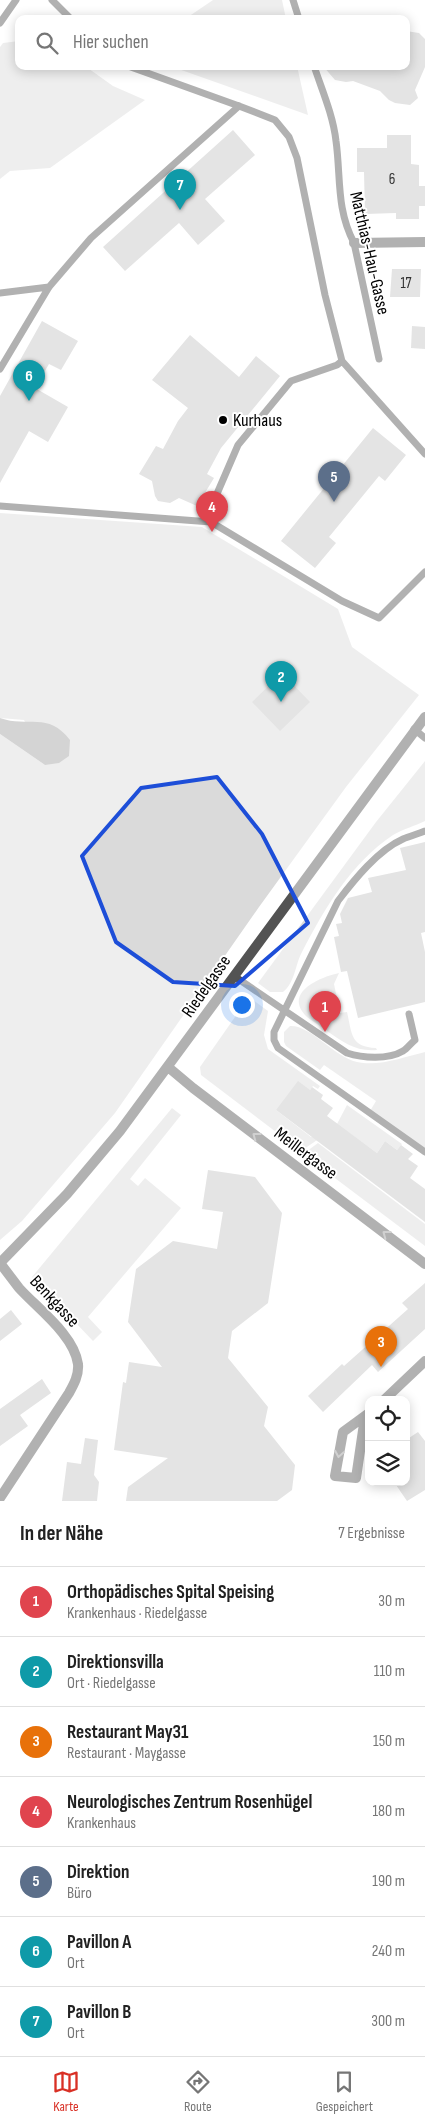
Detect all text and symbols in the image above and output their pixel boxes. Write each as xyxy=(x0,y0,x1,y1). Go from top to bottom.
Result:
search box xyxy=(15,15,410,70)
icon: search xyxy=(33,29,61,57)
text: Hier suchen xyxy=(73,31,149,54)
pin: 7 xyxy=(164,169,196,210)
house number: 6 xyxy=(389,170,395,189)
street label: Matthias-Hau-Gasse xyxy=(345,190,394,317)
house number: 17 xyxy=(400,274,412,293)
pin: 6 xyxy=(13,360,45,401)
place label: Kurhaus xyxy=(233,410,282,431)
marker: Kurhaus xyxy=(217,414,229,426)
pin: 5 xyxy=(318,461,350,502)
pin: 4 xyxy=(196,491,228,532)
pin: 2 xyxy=(265,661,297,702)
street label: Riedelgasse xyxy=(177,951,235,1021)
pin: 1 xyxy=(309,991,341,1032)
your location xyxy=(229,992,255,1018)
street label: Meillergasse xyxy=(270,1123,341,1184)
one-way arrow xyxy=(253,1134,262,1142)
one-way arrow xyxy=(382,1231,392,1240)
street label: Benkgasse xyxy=(25,1271,84,1332)
pin: 3 xyxy=(365,1326,397,1367)
map controls xyxy=(365,1396,410,1486)
button: locate xyxy=(365,1396,410,1441)
button: layers xyxy=(365,1441,410,1486)
one-way arrow xyxy=(334,1449,345,1458)
text: In der Nähe xyxy=(20,1521,103,1546)
text: 7 Ergebnisse xyxy=(338,1524,405,1543)
text: Orthopädisches Spital Speising xyxy=(67,1581,274,1604)
text: 1 xyxy=(33,1592,39,1611)
text: 30 m xyxy=(378,1592,405,1611)
text: Krankenhaus · Riedelgasse xyxy=(67,1604,207,1623)
text: Direktionsvilla xyxy=(67,1651,164,1674)
text: 2 xyxy=(32,1662,40,1681)
text: 110 m xyxy=(374,1662,405,1681)
text: Ort · Riedelgasse xyxy=(67,1674,156,1693)
text: Restaurant May31 xyxy=(67,1721,189,1744)
text: 3 xyxy=(32,1732,40,1751)
text: 150 m xyxy=(373,1732,405,1751)
text: Restaurant · Maygasse xyxy=(67,1744,186,1763)
text: Neurologisches Zentrum Rosenhügel xyxy=(67,1791,312,1814)
text: 4 xyxy=(32,1802,40,1821)
text: 180 m xyxy=(372,1802,405,1821)
text: Krankenhaus xyxy=(67,1814,136,1833)
text: Direktion xyxy=(67,1861,129,1884)
text: 5 xyxy=(32,1872,40,1891)
text: 190 m xyxy=(372,1872,405,1891)
text: Büro xyxy=(67,1884,92,1903)
text: Pavillon A xyxy=(67,1931,131,1954)
text: 6 xyxy=(32,1942,40,1961)
text: 240 m xyxy=(372,1942,405,1961)
text: Ort xyxy=(67,1954,85,1973)
text: Pavillon B xyxy=(67,2001,131,2024)
text: 7 xyxy=(33,2012,39,2031)
text: 300 m xyxy=(371,2012,405,2031)
text: Ort xyxy=(67,2024,85,2043)
tab: Karte xyxy=(52,2068,80,2115)
tab: Route xyxy=(184,2068,212,2115)
tab: Gespeichert xyxy=(316,2068,373,2115)

